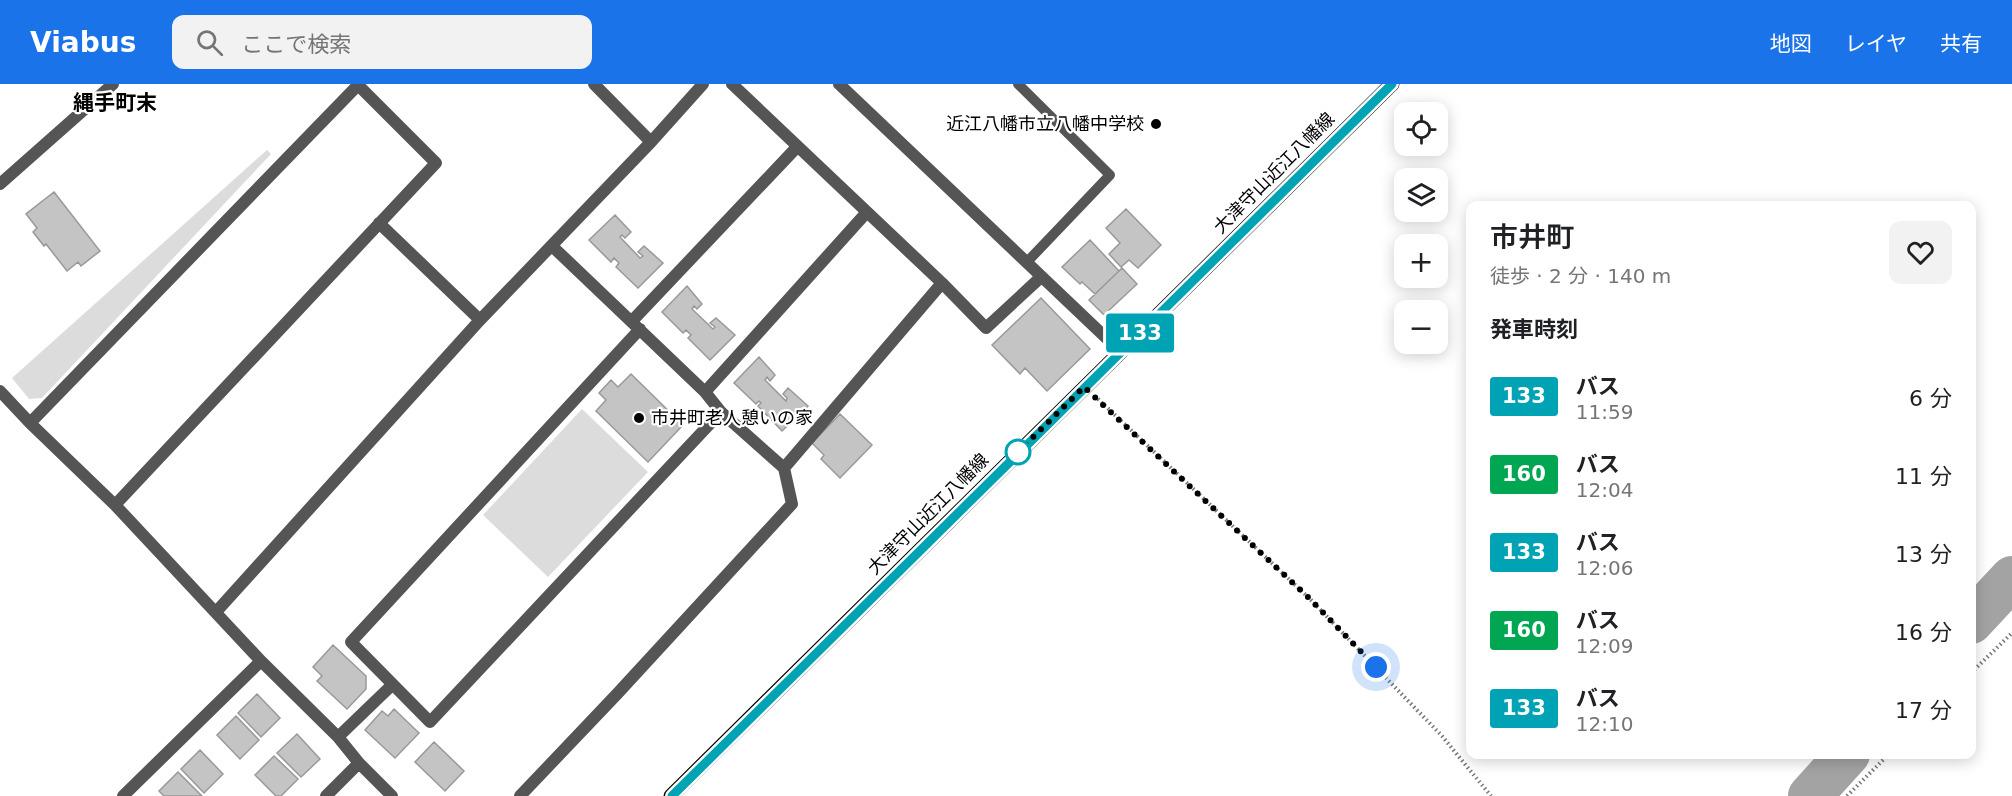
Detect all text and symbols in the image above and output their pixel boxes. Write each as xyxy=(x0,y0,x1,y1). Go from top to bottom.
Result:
search box xyxy=(172,15,592,69)
text: Viabus xyxy=(30,26,136,59)
icon: search xyxy=(193,26,226,59)
text: ここで検索 xyxy=(241,32,351,57)
text: 地図 xyxy=(1770,32,1812,56)
text: レイヤ xyxy=(1845,32,1907,56)
text: 共有 xyxy=(1940,32,1982,56)
district label: 縄手町末 xyxy=(73,91,157,115)
map controls xyxy=(1394,102,1448,354)
button: locate xyxy=(1394,102,1448,156)
street label: 大津守山近江八幡線 xyxy=(1209,108,1338,237)
place label: 近江八幡市立八幡中学校 xyxy=(946,113,1144,134)
marker: 近江八幡市立八幡中学校 xyxy=(1149,117,1163,131)
button: layers xyxy=(1394,168,1448,222)
text: 市井町 xyxy=(1490,221,1574,254)
button: heart xyxy=(1889,221,1952,284)
button: + xyxy=(1394,234,1448,288)
text: 徒歩 · 2 分 · 140 m xyxy=(1490,264,1671,288)
button: − xyxy=(1394,300,1448,354)
line badge: 133 xyxy=(1106,314,1174,352)
text: 発車時刻 xyxy=(1490,317,1578,342)
text: 133 xyxy=(1118,321,1162,345)
text: バス xyxy=(1576,374,1620,399)
text: 133 xyxy=(1502,384,1546,408)
text: 6 分 xyxy=(1909,386,1952,411)
text: 11:59 xyxy=(1576,400,1633,424)
place label: 市井町老人憩いの家 xyxy=(651,407,813,428)
marker: 市井町老人憩いの家 xyxy=(632,411,646,425)
unlabelled marker xyxy=(1005,439,1031,465)
street label: 大津守山近江八幡線 xyxy=(863,449,992,578)
text: バス xyxy=(1576,452,1620,477)
text: 160 xyxy=(1502,462,1546,486)
text: 11 分 xyxy=(1895,464,1952,489)
text: 12:04 xyxy=(1576,478,1633,502)
text: バス xyxy=(1576,530,1620,555)
text: 133 xyxy=(1502,540,1546,564)
text: 13 分 xyxy=(1895,542,1952,567)
text: 12:06 xyxy=(1576,556,1633,580)
text: バス xyxy=(1576,608,1620,633)
text: 160 xyxy=(1502,618,1546,642)
text: 16 分 xyxy=(1895,620,1952,645)
text: 12:09 xyxy=(1576,634,1633,658)
your location xyxy=(1361,652,1391,682)
text: バス xyxy=(1576,686,1620,711)
text: 133 xyxy=(1502,696,1546,720)
text: 17 分 xyxy=(1895,698,1952,723)
text: 12:10 xyxy=(1576,712,1633,736)

